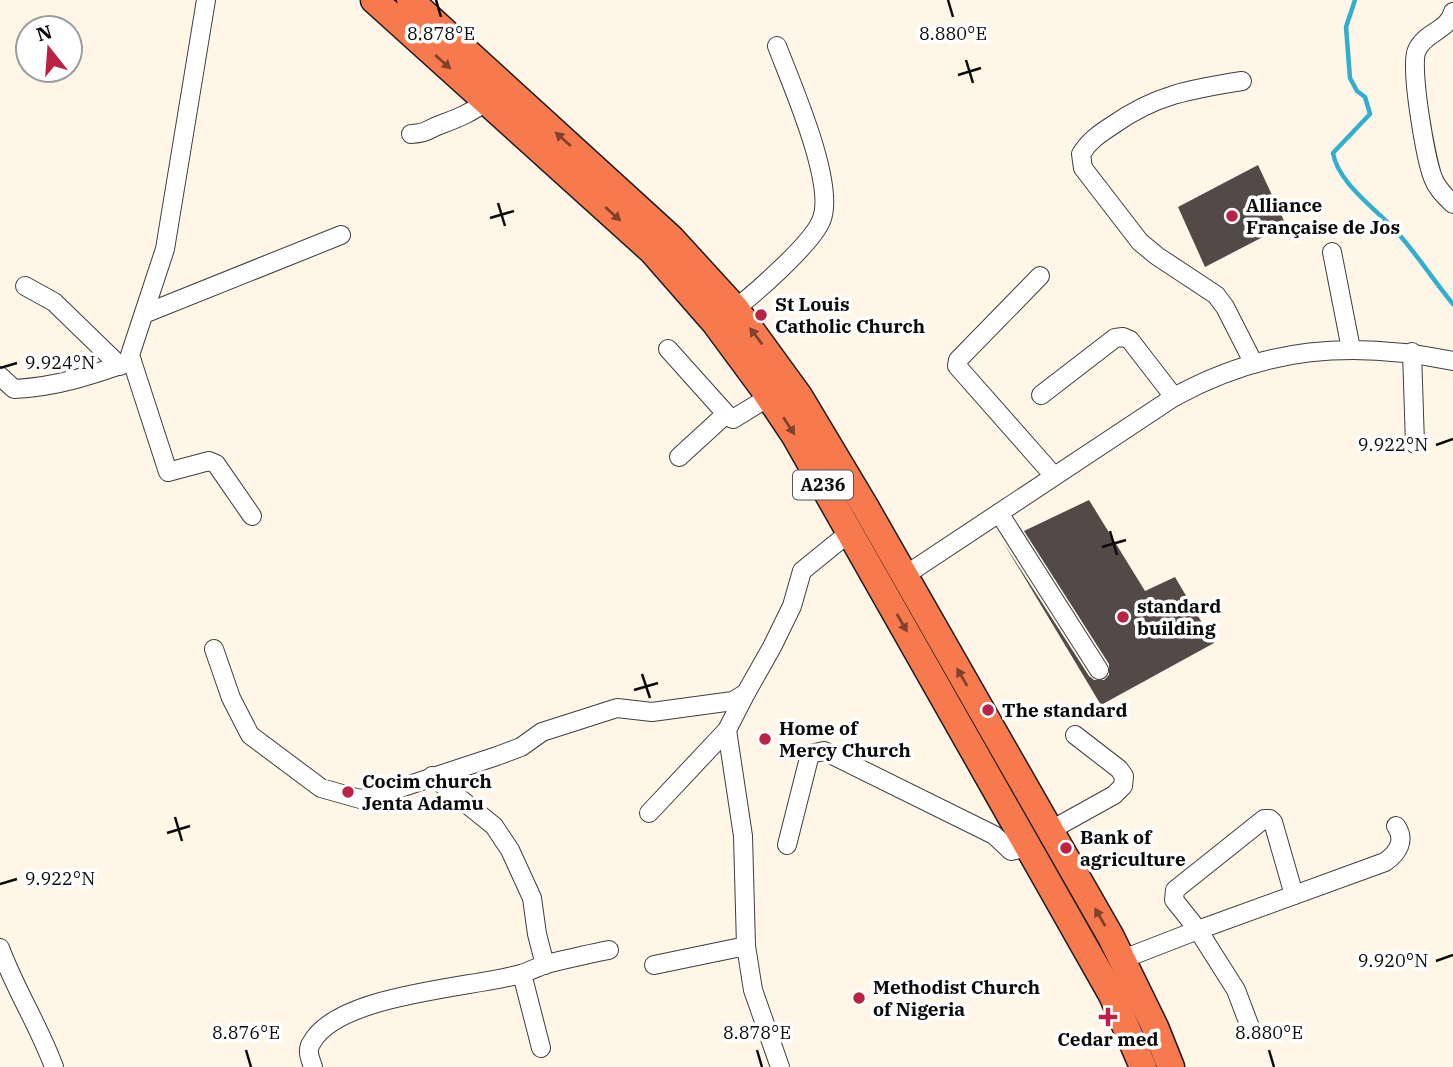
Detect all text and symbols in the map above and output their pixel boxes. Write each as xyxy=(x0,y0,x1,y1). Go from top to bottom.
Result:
north arrow xyxy=(14,14,84,84)
text: N xyxy=(33,19,55,46)
text: 8.878°E xyxy=(407,22,475,45)
text: 8.880°E xyxy=(919,22,987,45)
one-way arrow xyxy=(434,54,452,70)
one-way arrow xyxy=(555,131,572,147)
place label: Alliance Française de Jos xyxy=(1246,193,1400,239)
one-way arrow xyxy=(604,206,621,221)
marker: Alliance Française de Jos xyxy=(1224,208,1240,224)
place label: St Louis Catholic Church xyxy=(775,292,925,338)
marker: St Louis Catholic Church xyxy=(753,307,769,323)
one-way arrow xyxy=(750,327,764,345)
text: 9.924°N xyxy=(25,351,95,374)
one-way arrow xyxy=(782,416,795,436)
text: 9.922°N xyxy=(1358,433,1428,456)
road number: A236 xyxy=(793,471,853,500)
place label: standard building xyxy=(1137,594,1221,640)
marker: standard building xyxy=(1115,609,1131,625)
one-way arrow xyxy=(896,614,908,633)
one-way arrow xyxy=(956,668,968,687)
place label: The standard xyxy=(1002,698,1127,722)
marker: The standard xyxy=(980,702,996,718)
place label: Home of Mercy Church xyxy=(779,716,911,762)
marker: Home of Mercy Church xyxy=(757,731,773,747)
place label: Cocim church Jenta Adamu xyxy=(362,769,492,815)
marker: Cocim church Jenta Adamu xyxy=(340,784,356,800)
place label: Bank of agriculture xyxy=(1080,825,1186,871)
marker: Bank of agriculture xyxy=(1058,840,1074,856)
text: 9.922°N xyxy=(25,867,95,890)
one-way arrow xyxy=(1094,907,1106,926)
text: 9.920°N xyxy=(1358,949,1428,972)
place label: Methodist Church of Nigeria xyxy=(873,975,1040,1021)
marker: Methodist Church of Nigeria xyxy=(851,990,867,1006)
marker: Cedar med xyxy=(1100,1009,1116,1025)
text: 8.876°E xyxy=(212,1021,280,1044)
text: 8.878°E xyxy=(723,1021,791,1044)
text: 8.880°E xyxy=(1235,1021,1303,1044)
place label: Cedar med xyxy=(1057,1027,1159,1051)

